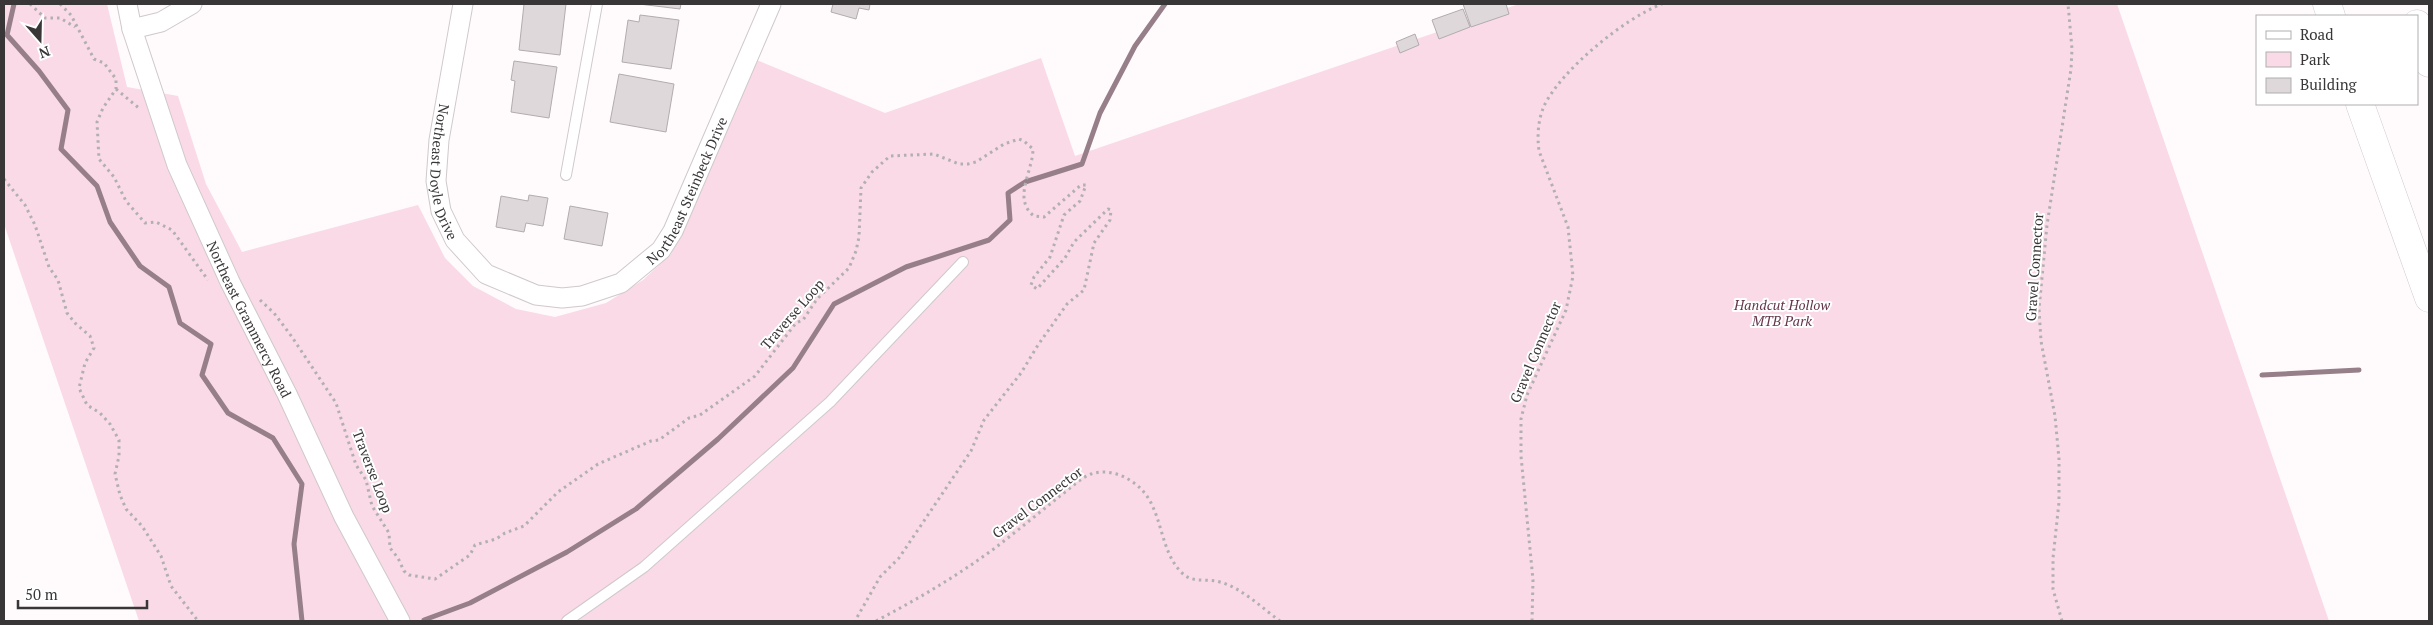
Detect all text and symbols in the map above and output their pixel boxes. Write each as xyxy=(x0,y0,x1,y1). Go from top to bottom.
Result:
north arrow xyxy=(15,15,65,65)
legend xyxy=(2256,15,2418,105)
text: Road xyxy=(2300,24,2333,44)
text: N xyxy=(36,42,53,64)
text: Park xyxy=(2300,49,2330,69)
text: Building xyxy=(2300,74,2358,94)
street label: Northeast Doyle Drive xyxy=(426,103,463,243)
street label: Northeast Steinbeck Drive xyxy=(642,114,731,268)
street label: Gravel Connector xyxy=(2021,212,2047,322)
street label: Northeast Grammercy Road xyxy=(203,238,297,401)
street label: Traverse Loop xyxy=(756,275,828,353)
park label: Handcut Hollow MTB Park xyxy=(1733,295,1830,330)
street label: Gravel Connector xyxy=(1505,298,1565,406)
street label: Traverse Loop xyxy=(348,427,398,515)
street label: Gravel Connector xyxy=(988,461,1087,542)
scale bar xyxy=(18,578,146,610)
text: 50 m xyxy=(25,584,58,604)

